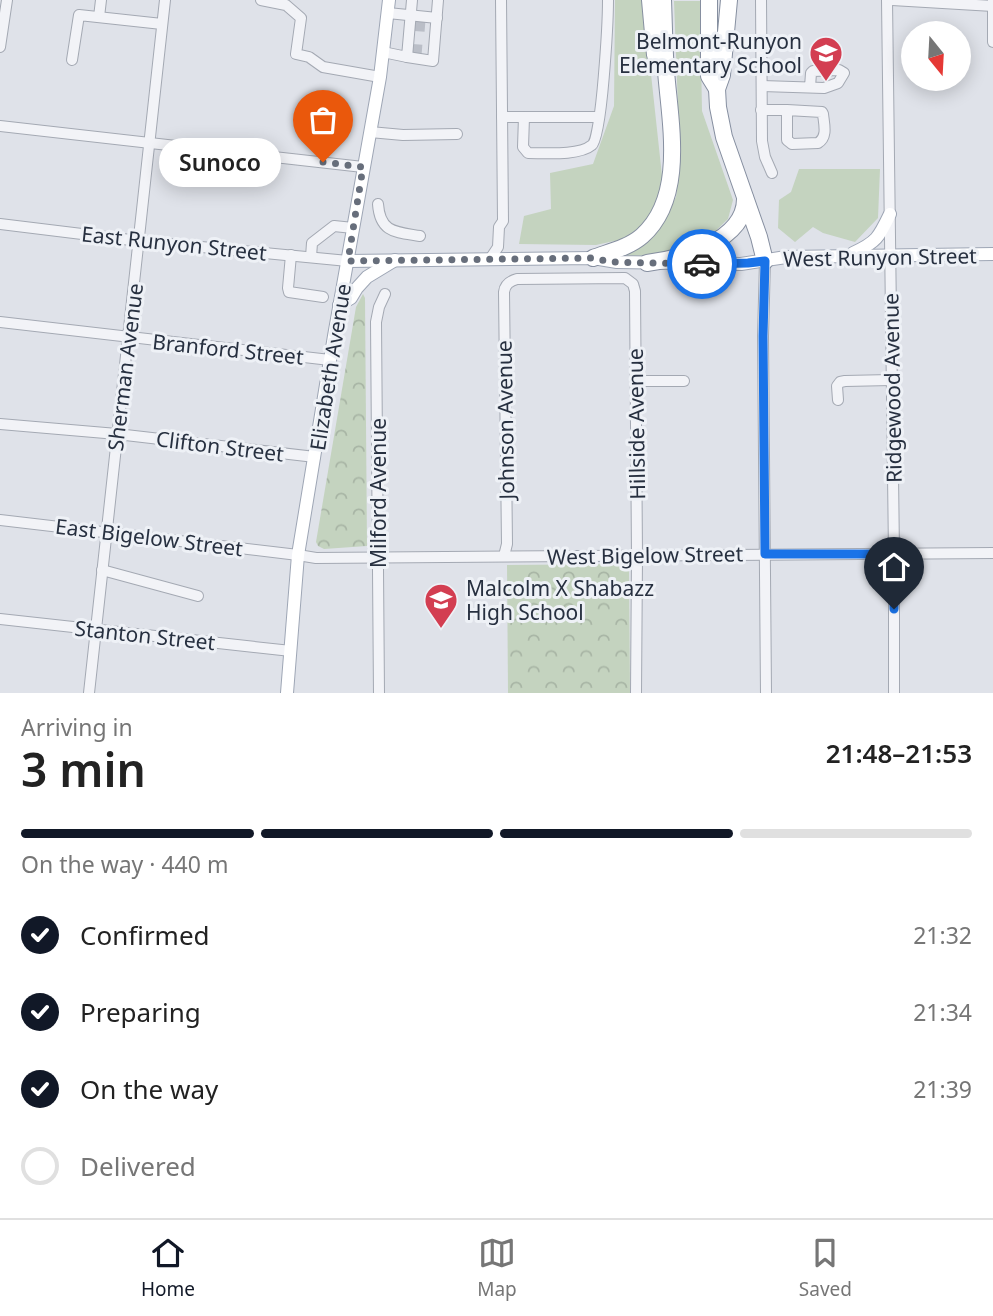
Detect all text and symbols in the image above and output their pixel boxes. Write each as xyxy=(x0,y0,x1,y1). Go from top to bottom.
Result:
north arrow xyxy=(901,21,971,91)
map controls xyxy=(901,21,971,91)
place label: Belmont-Runyon Elementary School xyxy=(619,27,802,79)
school or university icon: Belmont-Runyon Elementary School xyxy=(807,34,845,83)
pin xyxy=(293,90,353,162)
icon: bag xyxy=(304,101,342,139)
callout: Sunoco xyxy=(159,138,281,186)
text: Sunoco xyxy=(179,146,261,178)
street label: East Runyon Street xyxy=(80,219,268,267)
courier xyxy=(667,229,737,299)
street label: West Runyon Street xyxy=(783,241,977,273)
icon: car xyxy=(683,245,721,283)
street label: Sherman Avenue xyxy=(101,282,149,452)
street label: Elizabeth Avenue xyxy=(303,282,357,452)
street label: Ridgewood Avenue xyxy=(876,293,908,483)
street label: Branford Street xyxy=(151,327,305,371)
street label: Johnson Avenue xyxy=(490,340,520,502)
street label: Hillside Avenue xyxy=(621,348,651,500)
street label: Milford Avenue xyxy=(364,418,392,568)
street label: Clifton Street xyxy=(154,424,286,468)
street label: East Bigelow Street xyxy=(54,512,245,562)
pin xyxy=(864,537,924,609)
street label: West Bigelow Street xyxy=(547,539,744,571)
icon: home xyxy=(875,548,913,586)
place label: Malcolm X Shabazz High School xyxy=(466,574,654,626)
school or university icon: Malcolm X Shabazz High School xyxy=(422,581,460,630)
street label: Stanton Street xyxy=(73,614,217,656)
text: Arriving in xyxy=(21,711,133,743)
text: 21:48–21:53 xyxy=(826,735,972,771)
text: 3 min xyxy=(21,738,146,800)
text: On the way · 440 m xyxy=(21,848,228,880)
icon: check xyxy=(21,916,59,954)
text: Confirmed xyxy=(80,917,210,953)
text: 21:32 xyxy=(913,919,972,951)
icon: check xyxy=(21,993,59,1031)
text: Preparing xyxy=(80,994,201,1030)
text: 21:34 xyxy=(913,996,972,1028)
icon: check xyxy=(21,1070,59,1108)
text: On the way xyxy=(80,1071,218,1107)
text: 21:39 xyxy=(913,1073,972,1105)
text: Delivered xyxy=(80,1148,196,1184)
tab: Home xyxy=(141,1234,195,1302)
tab: Map xyxy=(477,1234,517,1302)
tab: Saved xyxy=(799,1234,852,1302)

